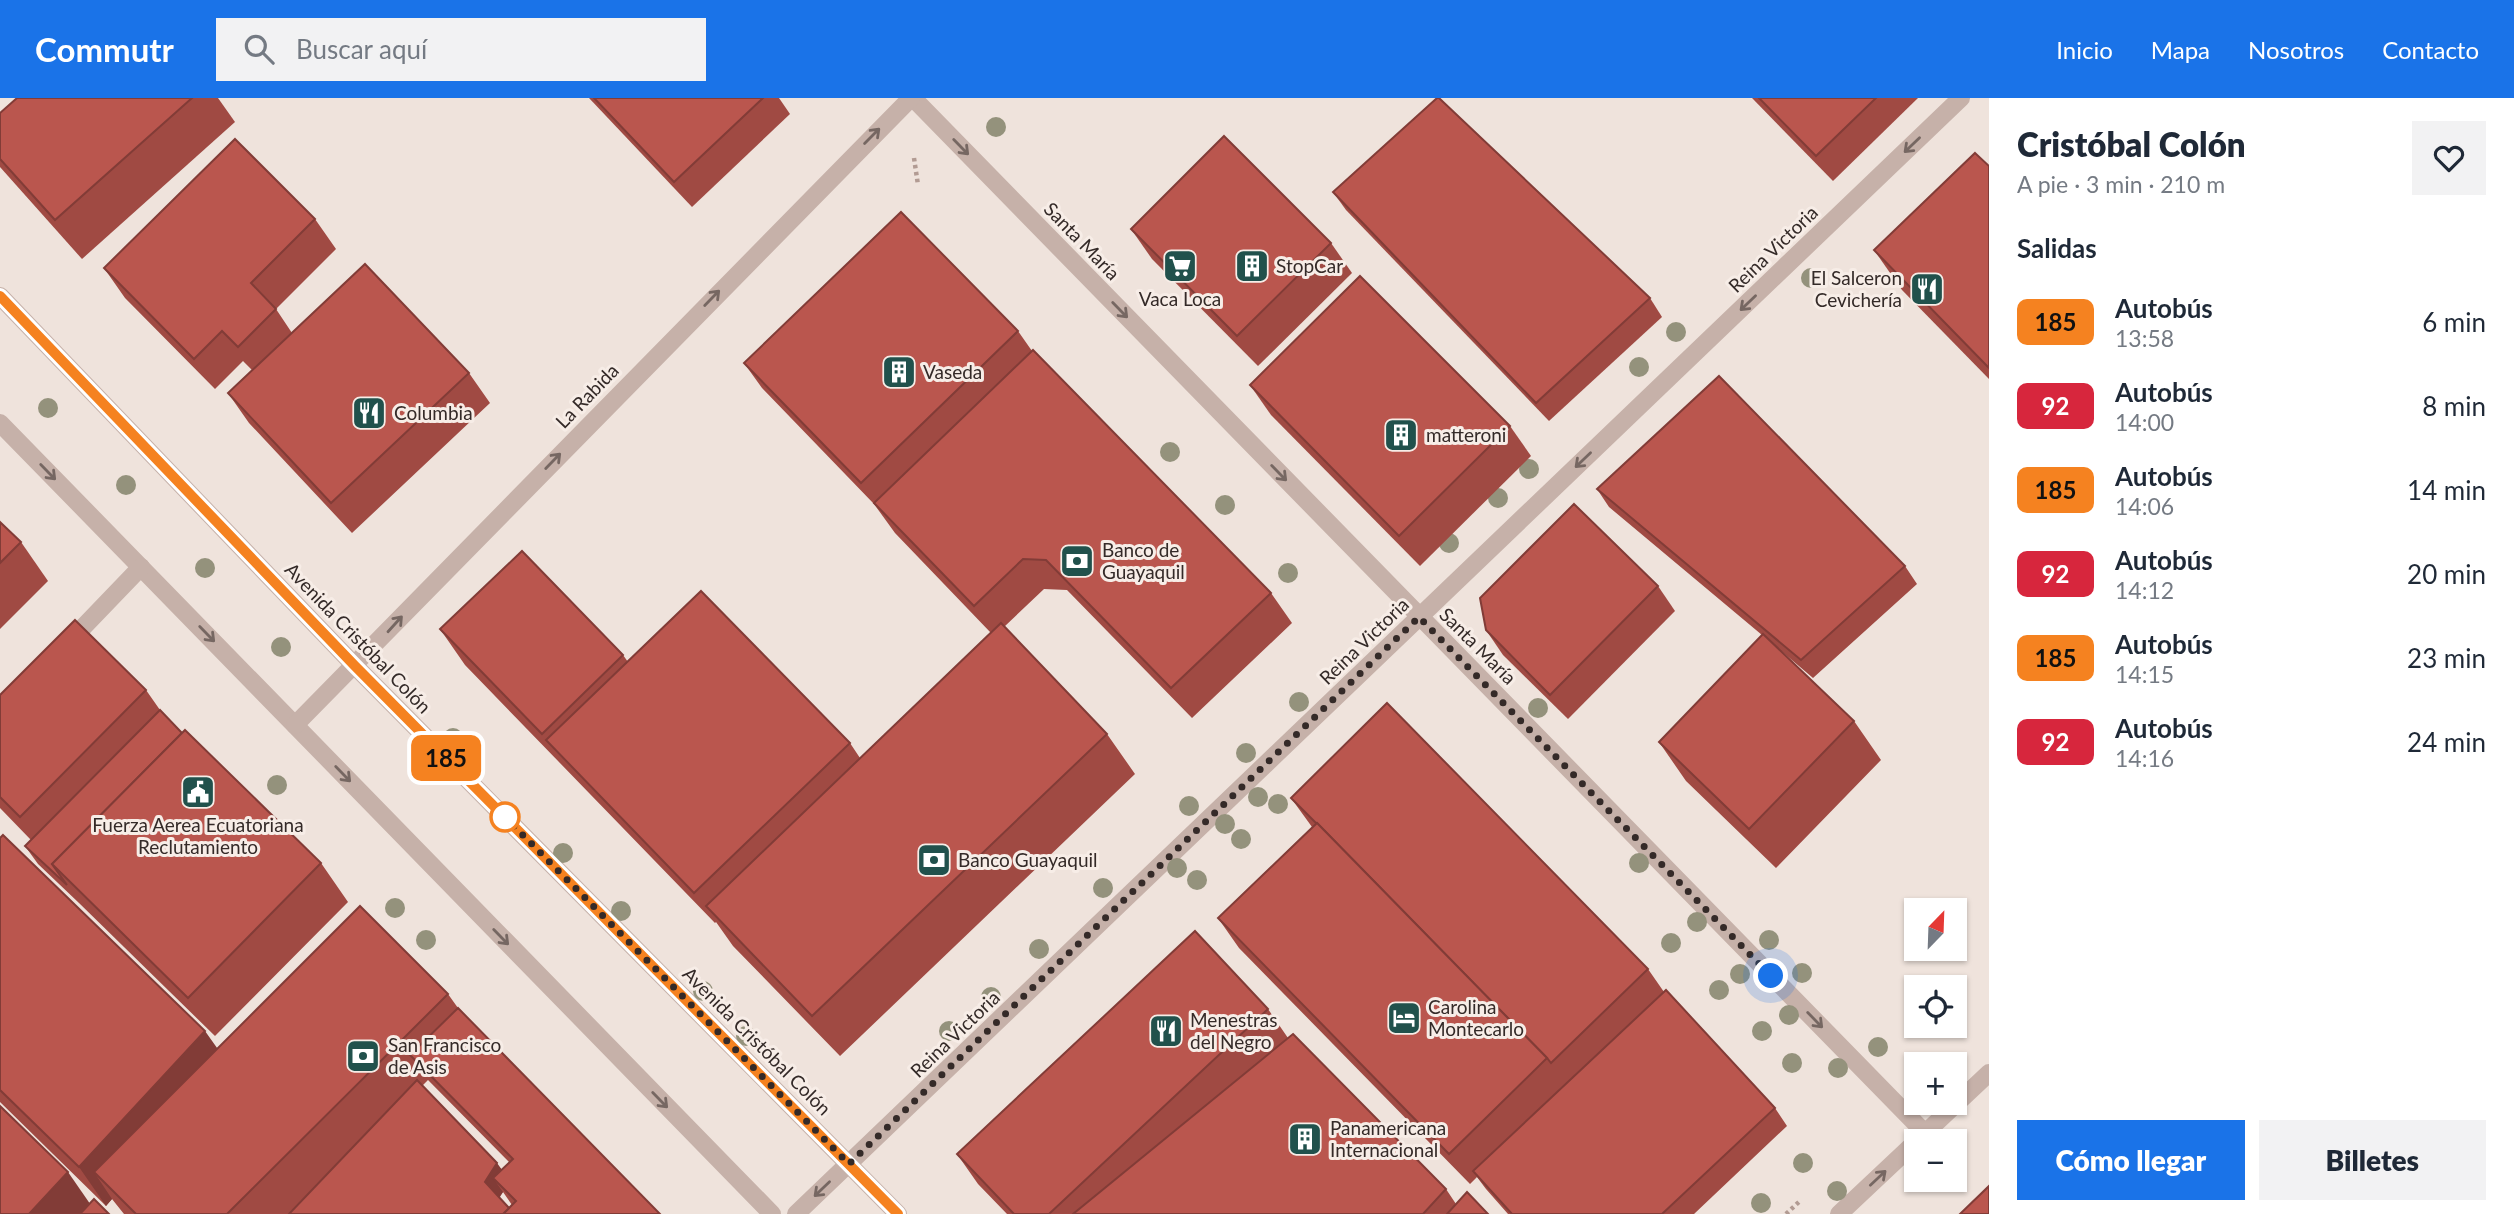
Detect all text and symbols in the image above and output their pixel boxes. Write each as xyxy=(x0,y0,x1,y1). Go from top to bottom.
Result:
search box xyxy=(216,18,706,81)
text: Commutr xyxy=(35,29,174,69)
icon: search xyxy=(240,30,278,68)
text: Buscar aquí xyxy=(296,33,427,65)
text: Inicio xyxy=(2056,35,2113,64)
text: Mapa xyxy=(2151,35,2210,64)
text: Nosotros xyxy=(2248,35,2344,64)
text: Contacto xyxy=(2382,35,2479,64)
button: heart xyxy=(2412,121,2486,195)
text: Cristóbal Colón xyxy=(2017,124,2246,164)
one-way arrow xyxy=(863,128,880,145)
one-way arrow xyxy=(1904,137,1921,154)
one-way arrow xyxy=(952,138,969,155)
text: A pie · 3 min · 210 m xyxy=(2017,170,2225,198)
street label: Santa María xyxy=(1040,197,1125,284)
street label: Reina Victoria xyxy=(1723,200,1822,297)
text: Salidas xyxy=(2017,232,2097,264)
supermarket icon: Vaca Loca xyxy=(1161,247,1199,285)
building icon: StopCar xyxy=(1233,247,1271,285)
place label: StopCar xyxy=(1276,254,1343,277)
place label: El Salceron Cevichería xyxy=(1811,266,1902,311)
restaurant icon: El Salceron Cevichería xyxy=(1908,270,1946,308)
place label: Vaca Loca xyxy=(1139,287,1221,310)
one-way arrow xyxy=(703,290,720,307)
text: Autobús xyxy=(2115,292,2213,324)
one-way arrow xyxy=(1739,294,1756,311)
one-way arrow xyxy=(1111,301,1128,318)
text: 6 min xyxy=(2422,306,2486,338)
text: 185 xyxy=(2035,307,2076,336)
text: 13:58 xyxy=(2115,324,2174,352)
building icon: Vaseda xyxy=(880,353,918,391)
street label: La Rabida xyxy=(550,359,623,433)
place label: Vaseda xyxy=(923,360,982,383)
text: Autobús xyxy=(2115,376,2213,408)
text: 8 min xyxy=(2422,390,2486,422)
text: 92 xyxy=(2042,391,2069,420)
restaurant icon: Columbia xyxy=(350,394,388,432)
place label: Columbia xyxy=(394,401,473,424)
text: 14:00 xyxy=(2115,408,2174,436)
building icon: matteroni xyxy=(1382,416,1420,454)
place label: matteroni xyxy=(1426,423,1506,446)
one-way arrow xyxy=(1574,452,1592,468)
one-way arrow xyxy=(545,453,562,470)
text: Autobús xyxy=(2115,460,2213,492)
one-way arrow xyxy=(39,463,56,480)
one-way arrow xyxy=(1270,464,1287,481)
text: 14 min xyxy=(2407,474,2486,506)
text: 185 xyxy=(2035,475,2076,504)
text: 14:06 xyxy=(2115,492,2174,520)
place label: Banco de Guayaquil xyxy=(1102,538,1185,583)
bank icon: Banco de Guayaquil xyxy=(1058,542,1096,580)
text: Autobús xyxy=(2115,544,2213,576)
street label: Avenida Cristóbal Colón xyxy=(281,558,436,718)
text: 20 min xyxy=(2407,558,2486,590)
text: 92 xyxy=(2042,559,2069,588)
text: 14:12 xyxy=(2115,576,2174,604)
street label: Reina Victoria xyxy=(1314,592,1413,689)
street label: Santa María xyxy=(1435,603,1521,689)
one-way arrow xyxy=(387,615,403,633)
one-way arrow xyxy=(198,626,215,643)
text: Autobús xyxy=(2115,628,2213,660)
text: 23 min xyxy=(2407,642,2486,674)
text: 185 xyxy=(2035,643,2076,672)
text: 14:15 xyxy=(2115,660,2174,688)
text: Autobús xyxy=(2115,712,2213,744)
text: 24 min xyxy=(2407,726,2486,758)
text: 92 xyxy=(2042,727,2069,756)
line badge: 185 xyxy=(406,735,486,781)
text: 185 xyxy=(425,743,467,772)
text: 14:16 xyxy=(2115,744,2174,772)
one-way arrow xyxy=(334,765,351,782)
public building icon: Fuerza Aerea Ecuatoriana Reclutamiento xyxy=(179,773,217,811)
unlabelled marker xyxy=(490,802,520,832)
place label: Fuerza Aerea Ecuatoriana Reclutamiento xyxy=(92,813,304,858)
bank icon: Banco Guayaquil xyxy=(915,841,953,879)
place label: Banco Guayaquil xyxy=(958,848,1098,871)
north arrow xyxy=(1904,898,1967,961)
map controls xyxy=(1904,898,1967,1192)
one-way arrow xyxy=(493,928,510,945)
your location xyxy=(1753,958,1788,993)
street label: Avenida Cristóbal Colón xyxy=(678,962,836,1120)
button: locate xyxy=(1904,975,1967,1038)
street label: Reina Victoria xyxy=(905,985,1004,1082)
place label: Carolina Montecarlo xyxy=(1428,995,1524,1040)
hotel icon: Carolina Montecarlo xyxy=(1385,999,1423,1037)
place label: Menestras del Negro xyxy=(1190,1008,1278,1053)
restaurant icon: Menestras del Negro xyxy=(1147,1012,1185,1050)
one-way arrow xyxy=(1806,1012,1823,1029)
place label: San Francisco de Asis xyxy=(388,1033,501,1078)
bank icon: San Francisco de Asis xyxy=(344,1037,382,1075)
button: + xyxy=(1904,1052,1967,1115)
one-way arrow xyxy=(652,1091,669,1108)
place label: Panamericana Internacional xyxy=(1330,1116,1446,1161)
building icon: Panamericana Internacional xyxy=(1286,1120,1324,1158)
button: Cómo llegar xyxy=(2017,1120,2245,1200)
button: Billetes xyxy=(2259,1120,2486,1200)
button: − xyxy=(1904,1129,1967,1192)
one-way arrow xyxy=(1869,1169,1886,1186)
one-way arrow xyxy=(813,1181,831,1197)

